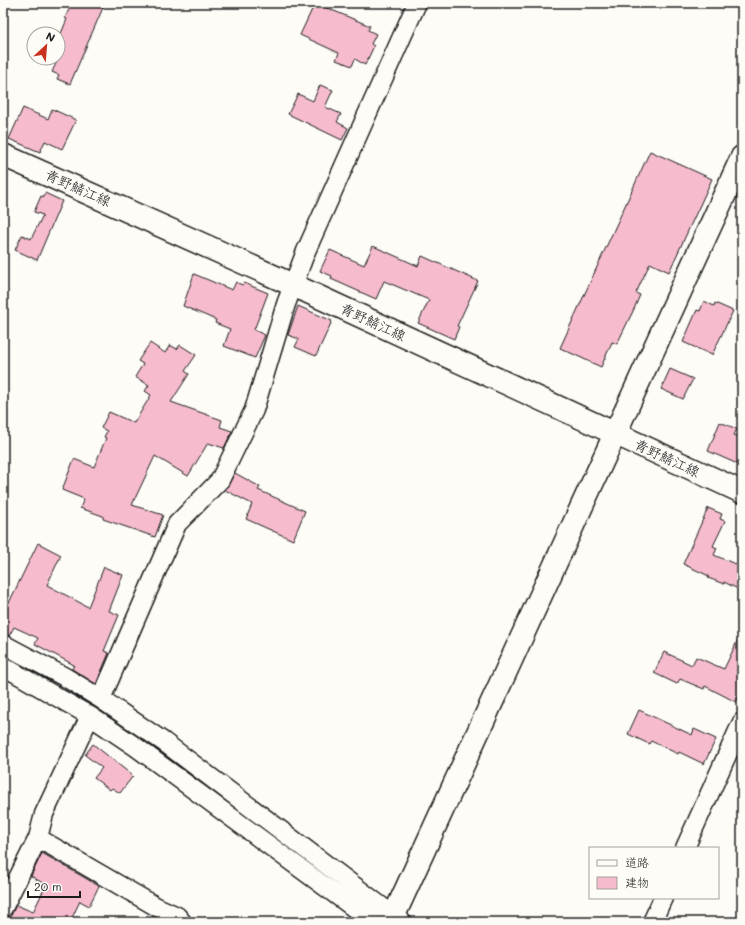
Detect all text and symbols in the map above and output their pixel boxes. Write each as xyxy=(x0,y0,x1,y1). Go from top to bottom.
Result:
north arrow xyxy=(26,26,66,66)
text: N xyxy=(44,28,58,45)
street label: 青野鯖江線 xyxy=(42,165,114,210)
street label: 青野鯖江線 xyxy=(337,298,409,345)
street label: 青野鯖江線 xyxy=(631,434,703,481)
legend xyxy=(589,847,719,899)
text: 道路 xyxy=(625,854,649,870)
scale bar xyxy=(28,873,80,899)
text: 建物 xyxy=(625,874,649,890)
text: 20 m xyxy=(34,878,62,894)

